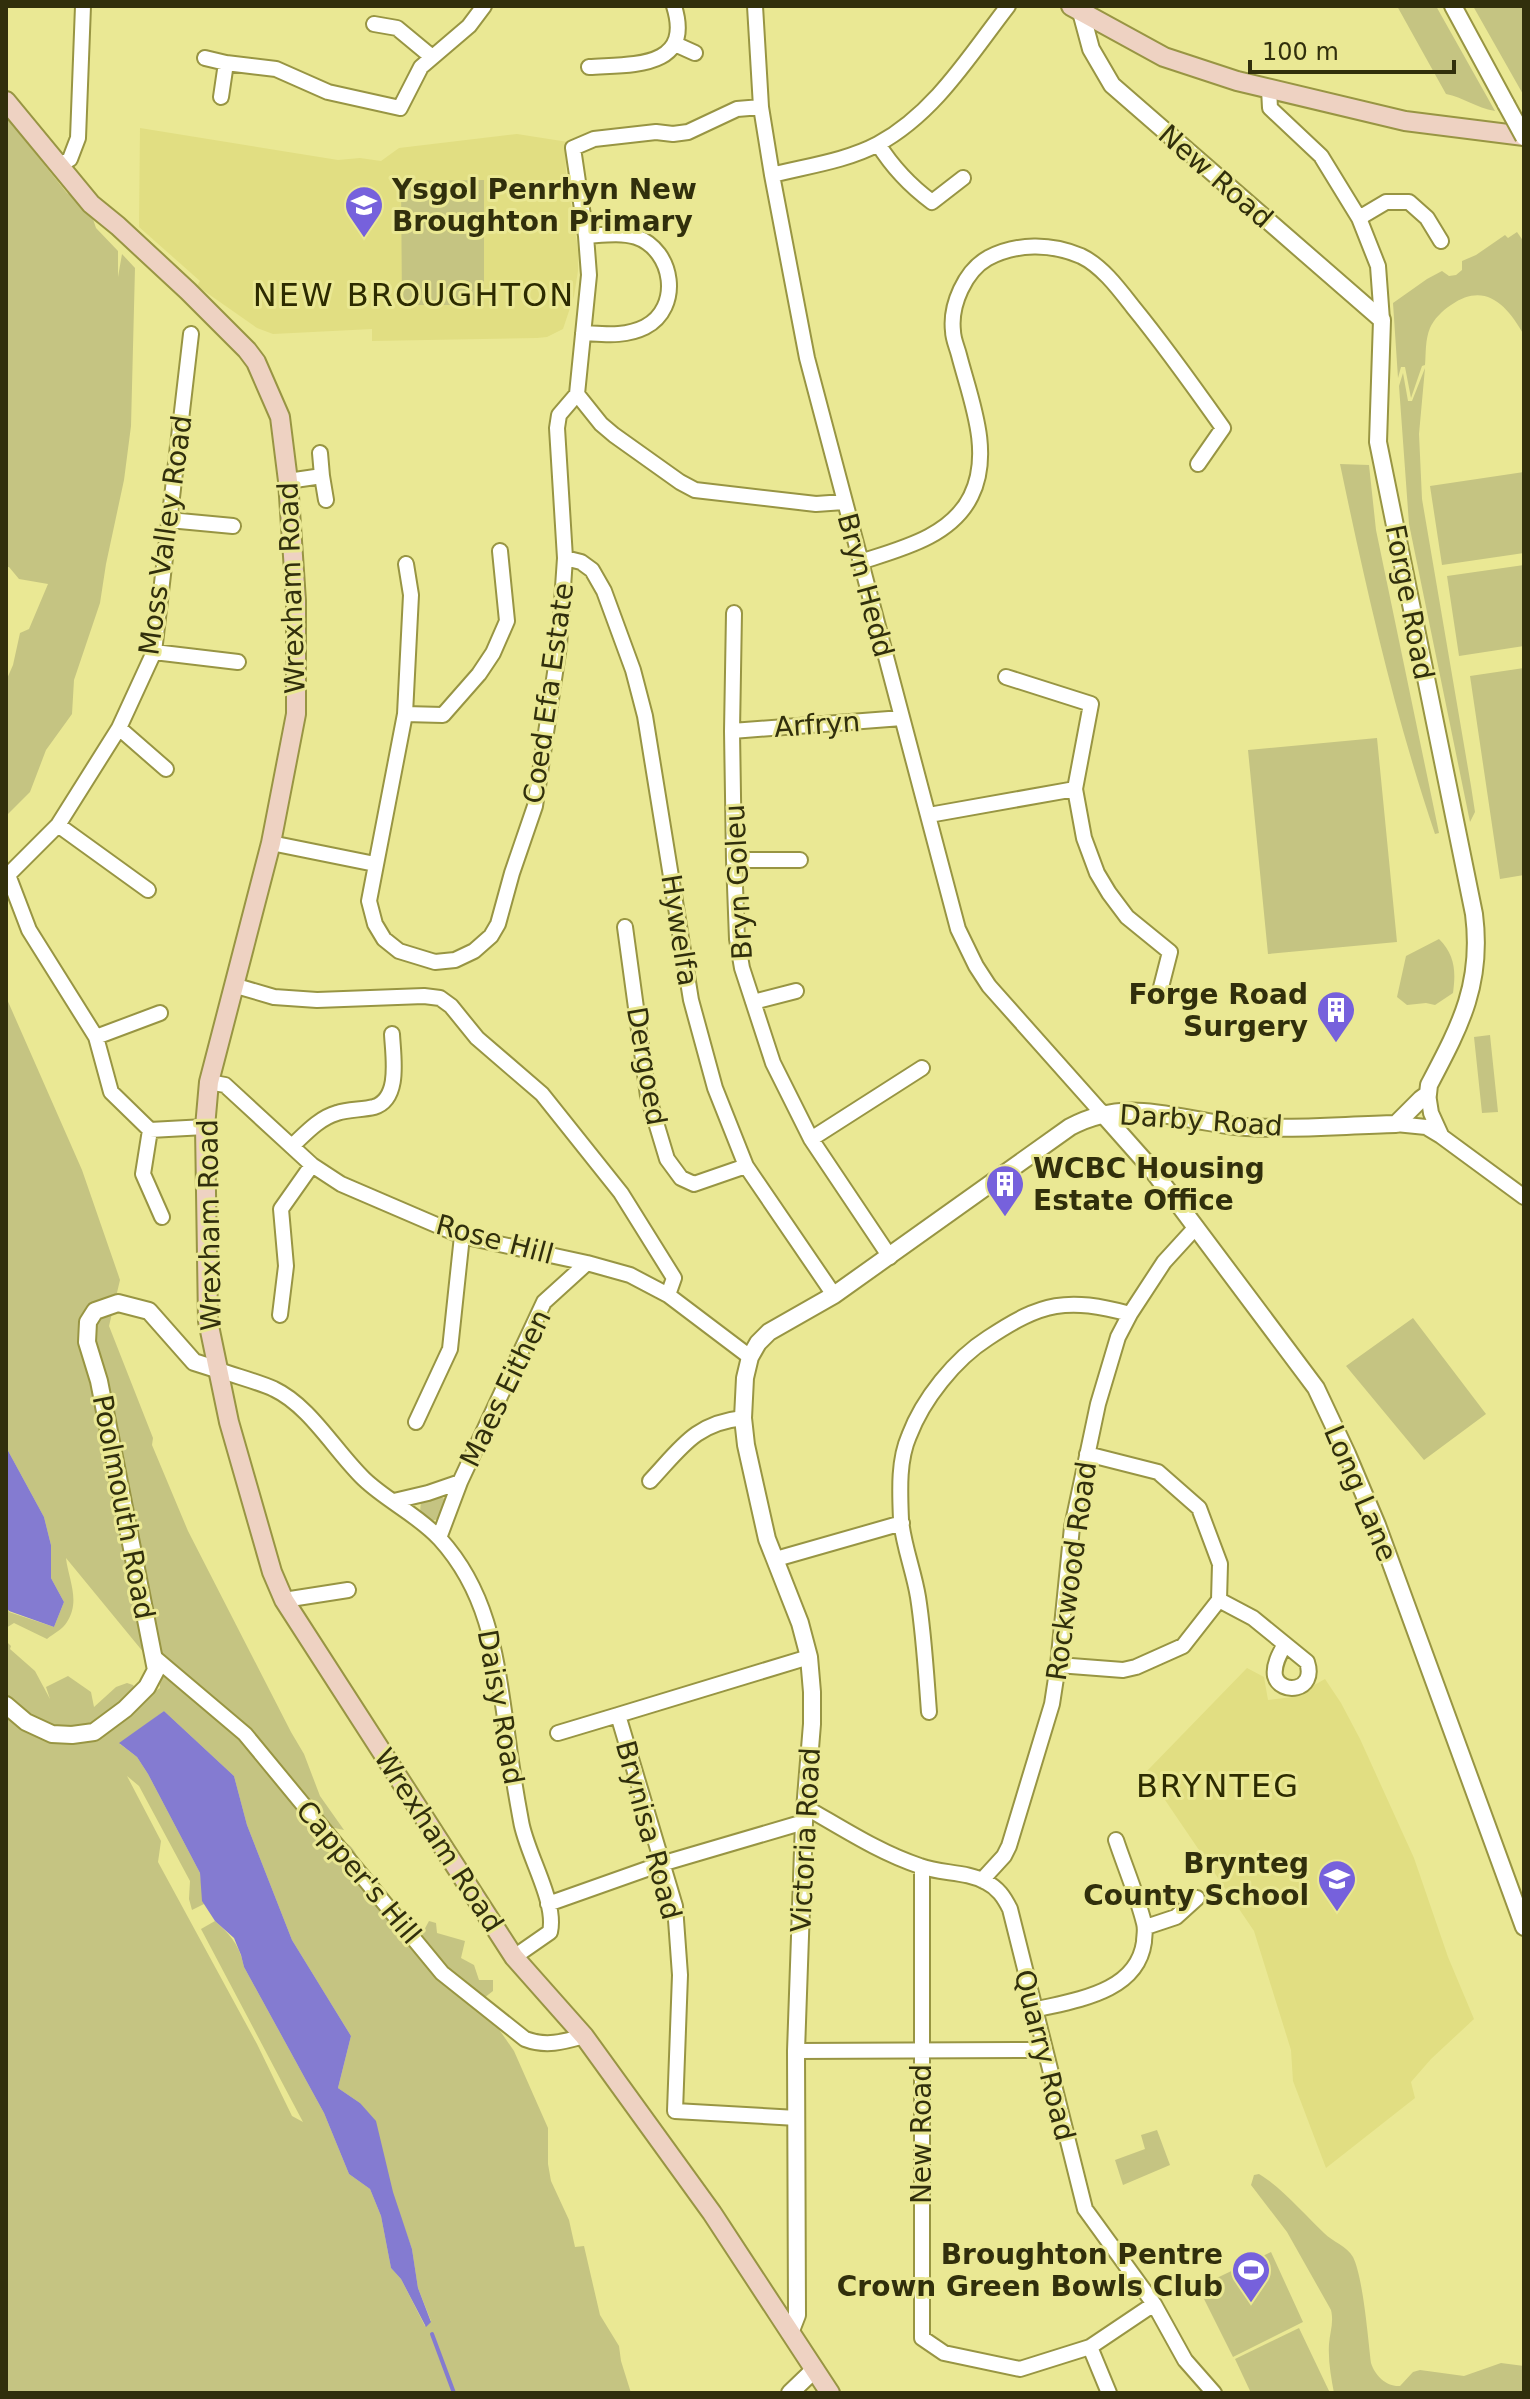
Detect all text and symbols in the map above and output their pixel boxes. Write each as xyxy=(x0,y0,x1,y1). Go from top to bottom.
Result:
scale bar xyxy=(1250,24,1454,74)
text: 100 m xyxy=(1262,38,1339,66)
street label: New Road xyxy=(1152,118,1279,235)
place label: Ysgol Penrhyn New Broughton Primary xyxy=(391,173,697,238)
school or university icon: Ysgol Penrhyn New Broughton Primary xyxy=(343,184,385,239)
district label: NEW BROUGHTON xyxy=(253,276,575,314)
street label: Moss Valley Road xyxy=(132,413,199,657)
street label: Wrexham Road xyxy=(271,481,312,694)
street label: Bryn Hedd xyxy=(830,509,901,661)
street label: Forge Road xyxy=(1378,522,1441,683)
street label: Coed Efa Estate xyxy=(517,580,580,806)
street label: Arfryn xyxy=(773,705,861,744)
street label: Bryn Goleu xyxy=(718,803,759,960)
street label: Hywelfa xyxy=(654,872,705,988)
place label: Forge Road Surgery xyxy=(1128,978,1308,1043)
building icon: Forge Road Surgery xyxy=(1315,989,1357,1044)
street label: Dergoed xyxy=(620,1004,673,1128)
street label: Darby Road xyxy=(1118,1098,1284,1143)
street label: Wrexham Road xyxy=(191,1119,228,1331)
place label: WCBC Housing Estate Office xyxy=(1033,1152,1265,1217)
building icon: WCBC Housing Estate Office xyxy=(984,1163,1026,1218)
street label: Rose Hill xyxy=(432,1208,557,1271)
street label: Maes Eithen xyxy=(453,1304,558,1472)
street label: Poolmouth Road xyxy=(86,1392,161,1622)
street label: Long Lane xyxy=(1317,1420,1404,1566)
street label: Rockwood Road xyxy=(1040,1459,1103,1683)
street label: Daisy Road xyxy=(471,1627,530,1787)
street label: Brynisa Road xyxy=(609,1737,688,1923)
street label: Wrexham Road xyxy=(367,1742,510,1938)
street label: Victoria Road xyxy=(784,1747,827,1933)
district label: BRYNTEG xyxy=(1136,1767,1300,1805)
street label: Capper's Hill xyxy=(289,1794,428,1951)
place label: Brynteg County School xyxy=(1083,1847,1309,1912)
school or university icon: Brynteg County School xyxy=(1316,1858,1358,1913)
street label: Quarry Road xyxy=(1007,1966,1082,2144)
street label: New Road xyxy=(905,2064,938,2204)
place label: Broughton Pentre Crown Green Bowls Club xyxy=(837,2238,1223,2303)
sports icon: Broughton Pentre Crown Green Bowls Club xyxy=(1230,2249,1272,2304)

